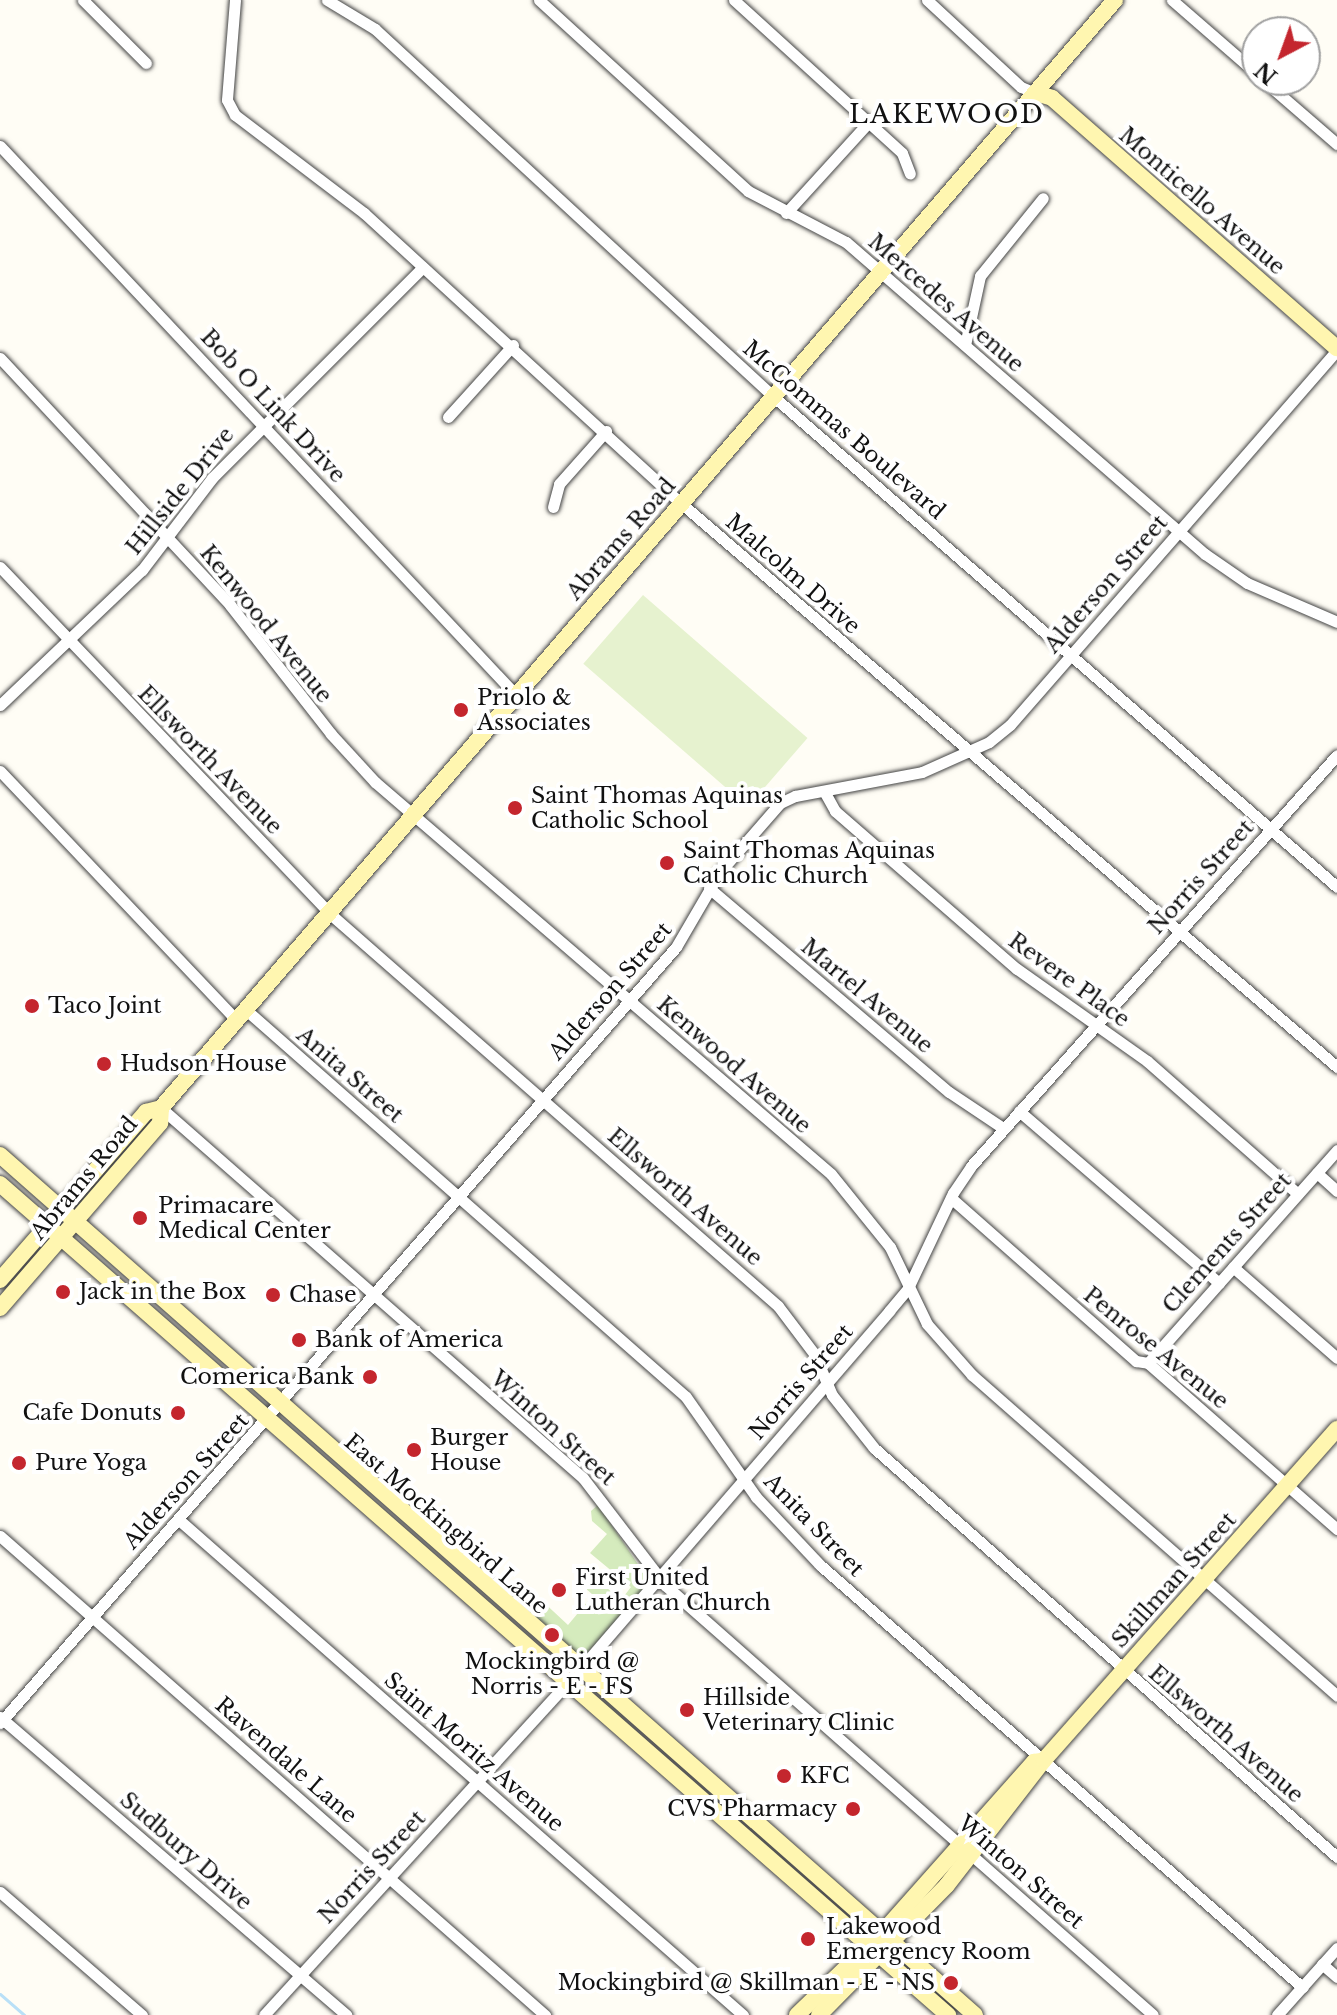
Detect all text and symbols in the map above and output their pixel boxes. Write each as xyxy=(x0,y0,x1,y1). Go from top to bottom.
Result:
north arrow xyxy=(1241,16,1321,96)
text: N xyxy=(1250,56,1283,90)
district label: LAKEWOOD xyxy=(849,99,1045,131)
street label: Monticello Avenue xyxy=(1113,122,1291,280)
street label: Mercedes Avenue xyxy=(863,228,1029,378)
street label: Bob O Link Drive xyxy=(195,324,351,488)
street label: McCommas Boulevard xyxy=(738,335,950,525)
street label: Hillside Drive xyxy=(121,422,239,560)
street label: Abrams Road xyxy=(561,473,681,605)
street label: Malcolm Drive xyxy=(720,508,866,640)
street label: Alderson Street xyxy=(1039,510,1173,658)
street label: Kenwood Avenue xyxy=(194,540,338,708)
street label: Ellsworth Avenue xyxy=(132,680,288,840)
place label: Priolo & Associates xyxy=(477,684,591,736)
marker: Priolo & Associates xyxy=(452,701,470,719)
place label: Saint Thomas Aquinas Catholic School xyxy=(531,782,785,834)
marker: Saint Thomas Aquinas Catholic School xyxy=(506,799,524,817)
street label: Norris Street xyxy=(1143,814,1259,940)
place label: Saint Thomas Aquinas Catholic Church xyxy=(683,837,937,888)
marker: Saint Thomas Aquinas Catholic Church xyxy=(658,854,676,872)
street label: Alderson Street xyxy=(543,917,677,1065)
street label: Revere Place xyxy=(1003,927,1135,1033)
street label: Martel Avenue xyxy=(795,933,939,1059)
street label: Kenwood Avenue xyxy=(651,991,817,1139)
place label: Taco Joint xyxy=(48,993,161,1019)
marker: Taco Joint xyxy=(23,997,41,1015)
street label: Anita Street xyxy=(291,1022,409,1128)
place label: Hudson House xyxy=(120,1051,287,1077)
marker: Hudson House xyxy=(95,1055,113,1073)
street label: Abrams Road xyxy=(25,1111,143,1245)
street label: Ellsworth Avenue xyxy=(602,1122,768,1272)
street label: Clements Street xyxy=(1157,1167,1297,1319)
place label: Primacare Medical Center xyxy=(158,1192,331,1244)
marker: Primacare Medical Center xyxy=(129,1207,151,1229)
place label: Jack in the Box xyxy=(79,1279,246,1305)
street label: Penrose Avenue xyxy=(1078,1281,1234,1415)
place label: Chase xyxy=(289,1282,357,1308)
marker: Jack in the Box xyxy=(54,1283,72,1301)
marker: Chase xyxy=(264,1286,282,1304)
street label: Norris Street xyxy=(744,1319,858,1445)
place label: Bank of America xyxy=(315,1327,504,1353)
marker: Bank of America xyxy=(290,1331,308,1349)
place label: Comerica Bank xyxy=(180,1364,354,1390)
street label: Winton Street xyxy=(485,1365,621,1491)
marker: Comerica Bank xyxy=(361,1368,379,1386)
place label: Cafe Donuts xyxy=(22,1400,162,1426)
marker: Cafe Donuts xyxy=(169,1404,187,1422)
street label: Alderson Street xyxy=(118,1407,254,1555)
place label: Burger House xyxy=(430,1424,508,1476)
street label: East Mockingbird Lane xyxy=(339,1428,553,1620)
marker: Burger House xyxy=(405,1441,423,1459)
place label: Pure Yoga xyxy=(35,1450,148,1476)
marker: Pure Yoga xyxy=(10,1454,28,1472)
street label: Anita Street xyxy=(758,1468,870,1582)
street label: Skillman Street xyxy=(1106,1507,1242,1653)
place label: First United Lutheran Church xyxy=(575,1564,771,1616)
marker: First United Lutheran Church xyxy=(550,1581,568,1599)
marker: Mockingbird @ Norris - E - FS xyxy=(543,1626,561,1644)
place label: Mockingbird @ Norris - E - FS xyxy=(465,1648,639,1700)
street label: Ellsworth Avenue xyxy=(1143,1659,1309,1809)
street label: Saint Moritz Avenue xyxy=(379,1667,569,1837)
place label: Hillside Veterinary Clinic xyxy=(703,1684,895,1736)
street label: Ravendale Lane xyxy=(210,1691,362,1829)
marker: Hillside Veterinary Clinic xyxy=(678,1701,696,1719)
place label: KFC xyxy=(800,1763,850,1789)
marker: KFC xyxy=(775,1767,793,1785)
street label: Sudbury Drive xyxy=(114,1786,258,1916)
place label: CVS Pharmacy xyxy=(667,1796,837,1822)
marker: CVS Pharmacy xyxy=(844,1800,862,1818)
street label: Norris Street xyxy=(313,1805,431,1929)
street label: Winton Street xyxy=(952,1810,1090,1934)
place label: Lakewood Emergency Room xyxy=(826,1913,1031,1964)
marker: Lakewood Emergency Room xyxy=(797,1928,819,1950)
place label: Mockingbird @ Skillman - E - NS xyxy=(558,1970,935,1996)
marker: Mockingbird @ Skillman - E - NS xyxy=(942,1974,960,1992)

